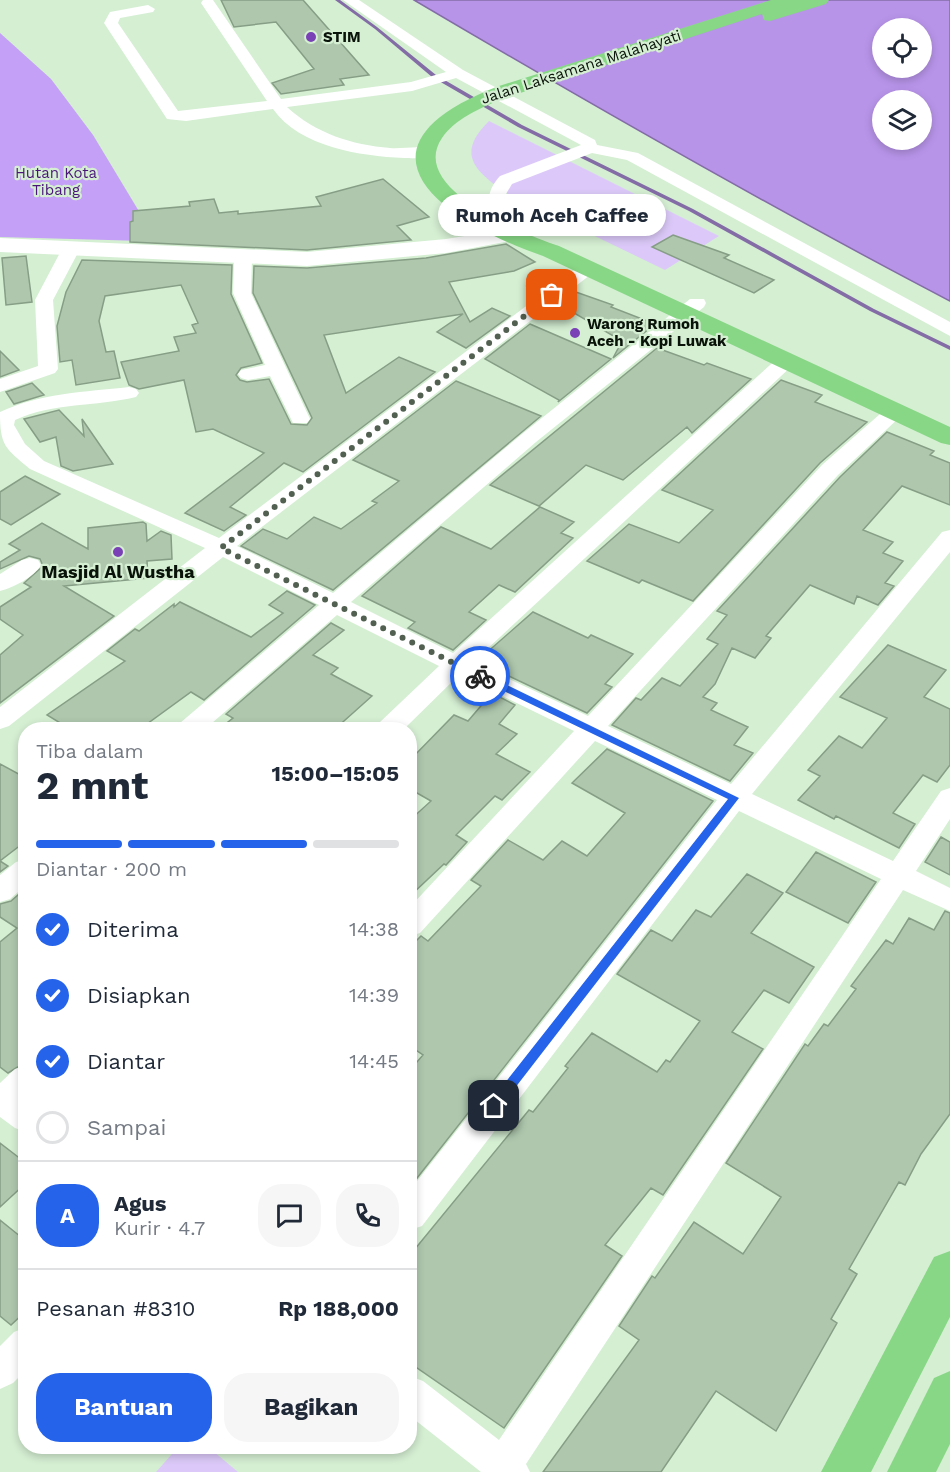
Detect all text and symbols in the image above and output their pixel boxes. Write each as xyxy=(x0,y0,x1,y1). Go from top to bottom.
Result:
map controls xyxy=(872,18,932,150)
button: locate xyxy=(872,18,932,78)
street label: Jalan Laksamana Malahayati xyxy=(479,26,683,108)
place label: STIM xyxy=(323,28,361,46)
marker: STIM xyxy=(304,30,318,44)
button: layers xyxy=(872,90,932,150)
park label: Hutan Kota Tibang xyxy=(15,164,98,199)
callout: Rumoh Aceh Caffee xyxy=(438,193,666,235)
text: Rumoh Aceh Caffee xyxy=(455,203,649,227)
pin xyxy=(526,269,577,320)
icon: bag xyxy=(535,278,568,311)
place label: Warong Rumoh Aceh - Kopi Luwak xyxy=(587,315,727,350)
marker: Warong Rumoh Aceh - Kopi Luwak xyxy=(568,326,582,340)
marker: Masjid Al Wustha xyxy=(111,545,125,559)
place label: Masjid Al Wustha xyxy=(41,561,195,582)
courier xyxy=(450,646,510,706)
icon: bike xyxy=(464,660,497,693)
text: Tiba dalam xyxy=(36,739,144,763)
text: 15:00–15:05 xyxy=(272,761,399,786)
text: 2 mnt xyxy=(36,763,148,808)
text: Diantar · 200 m xyxy=(36,857,187,881)
icon: check xyxy=(36,913,69,946)
text: Diterima xyxy=(87,917,179,942)
text: 14:38 xyxy=(349,917,399,941)
icon: check xyxy=(36,979,69,1012)
text: Disiapkan xyxy=(87,983,191,1008)
text: 14:39 xyxy=(349,983,399,1007)
icon: check xyxy=(36,1045,69,1078)
text: Diantar xyxy=(87,1049,165,1074)
text: 14:45 xyxy=(349,1049,399,1073)
pin xyxy=(468,1080,519,1131)
icon: home xyxy=(477,1089,510,1122)
text: Sampai xyxy=(87,1115,166,1140)
button: chat xyxy=(258,1184,321,1247)
button: phone xyxy=(336,1184,399,1247)
text: Agus xyxy=(114,1191,167,1216)
text: A xyxy=(60,1203,75,1228)
text: Kurir · 4.7 xyxy=(114,1216,205,1240)
text: Pesanan #8310 xyxy=(36,1296,195,1321)
text: Rp 188,000 xyxy=(278,1296,399,1321)
button: Bantuan xyxy=(36,1373,212,1442)
button: Bagikan xyxy=(224,1373,399,1442)

